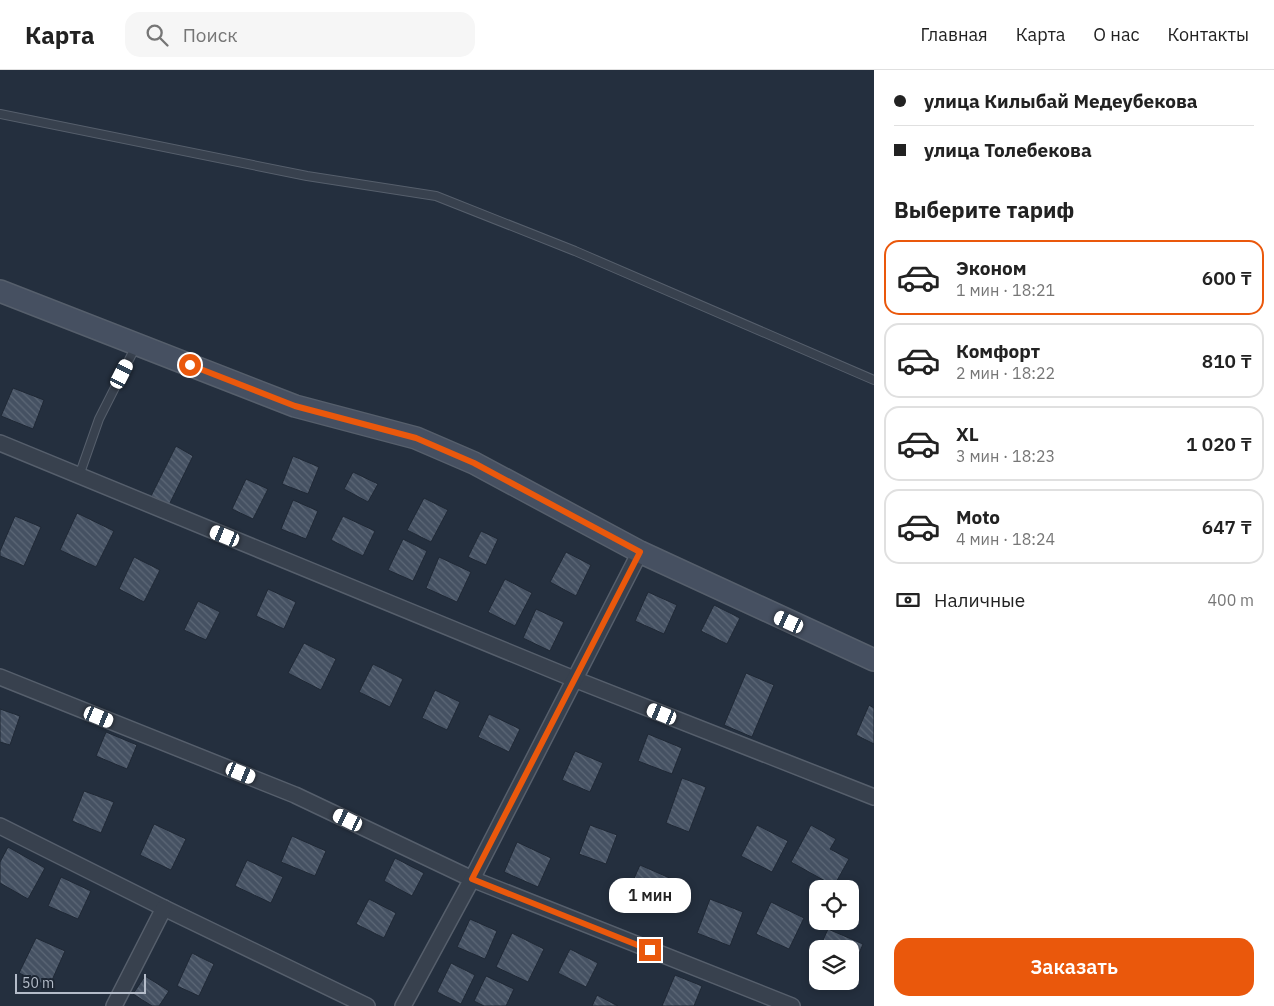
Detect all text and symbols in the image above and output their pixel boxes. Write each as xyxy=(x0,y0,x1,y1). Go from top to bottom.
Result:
search box xyxy=(125,12,475,57)
text: Карта xyxy=(25,19,95,51)
icon: search xyxy=(143,21,171,49)
text: Поиск xyxy=(183,23,238,47)
text: Главная xyxy=(920,23,988,46)
text: Карта xyxy=(1016,23,1065,46)
text: О нас xyxy=(1093,23,1140,46)
text: Контакты xyxy=(1168,23,1249,46)
text: улица Килыбай Медеубекова xyxy=(924,89,1198,113)
text: улица Толебекова xyxy=(924,138,1092,162)
text: Выберите тариф xyxy=(894,195,1074,224)
icon: car xyxy=(896,255,941,300)
text: Эконом xyxy=(956,256,1027,280)
text: 600 ₸ xyxy=(1202,266,1252,290)
text: 1 мин · 18:21 xyxy=(956,280,1055,300)
icon: car xyxy=(896,338,941,383)
text: Комфорт xyxy=(956,339,1040,363)
text: 810 ₸ xyxy=(1202,349,1252,373)
route start xyxy=(179,354,201,376)
car xyxy=(108,357,135,391)
text: 2 мин · 18:22 xyxy=(956,363,1055,383)
icon: car xyxy=(896,421,941,466)
text: XL xyxy=(956,422,979,446)
text: 1 020 ₸ xyxy=(1186,432,1252,456)
text: 3 мин · 18:23 xyxy=(956,446,1055,466)
icon: car xyxy=(896,504,941,549)
text: Moto xyxy=(956,505,1000,529)
text: 647 ₸ xyxy=(1202,515,1252,539)
car xyxy=(208,523,241,549)
text: 4 мин · 18:24 xyxy=(956,529,1055,549)
icon: cash xyxy=(894,586,922,614)
text: Наличные xyxy=(934,588,1025,612)
text: 400 m xyxy=(1207,590,1254,610)
car xyxy=(772,609,805,635)
car xyxy=(645,701,678,727)
car xyxy=(82,704,115,730)
car xyxy=(224,760,257,786)
car xyxy=(331,807,364,833)
callout: 1 мин xyxy=(609,878,691,912)
map controls xyxy=(809,880,859,990)
button: locate xyxy=(809,880,859,930)
text: 1 мин xyxy=(628,885,672,905)
button: Заказать xyxy=(894,938,1254,996)
route end xyxy=(639,939,661,961)
button: layers xyxy=(809,940,859,990)
scale bar xyxy=(15,971,146,994)
text: 50 m xyxy=(22,974,54,992)

